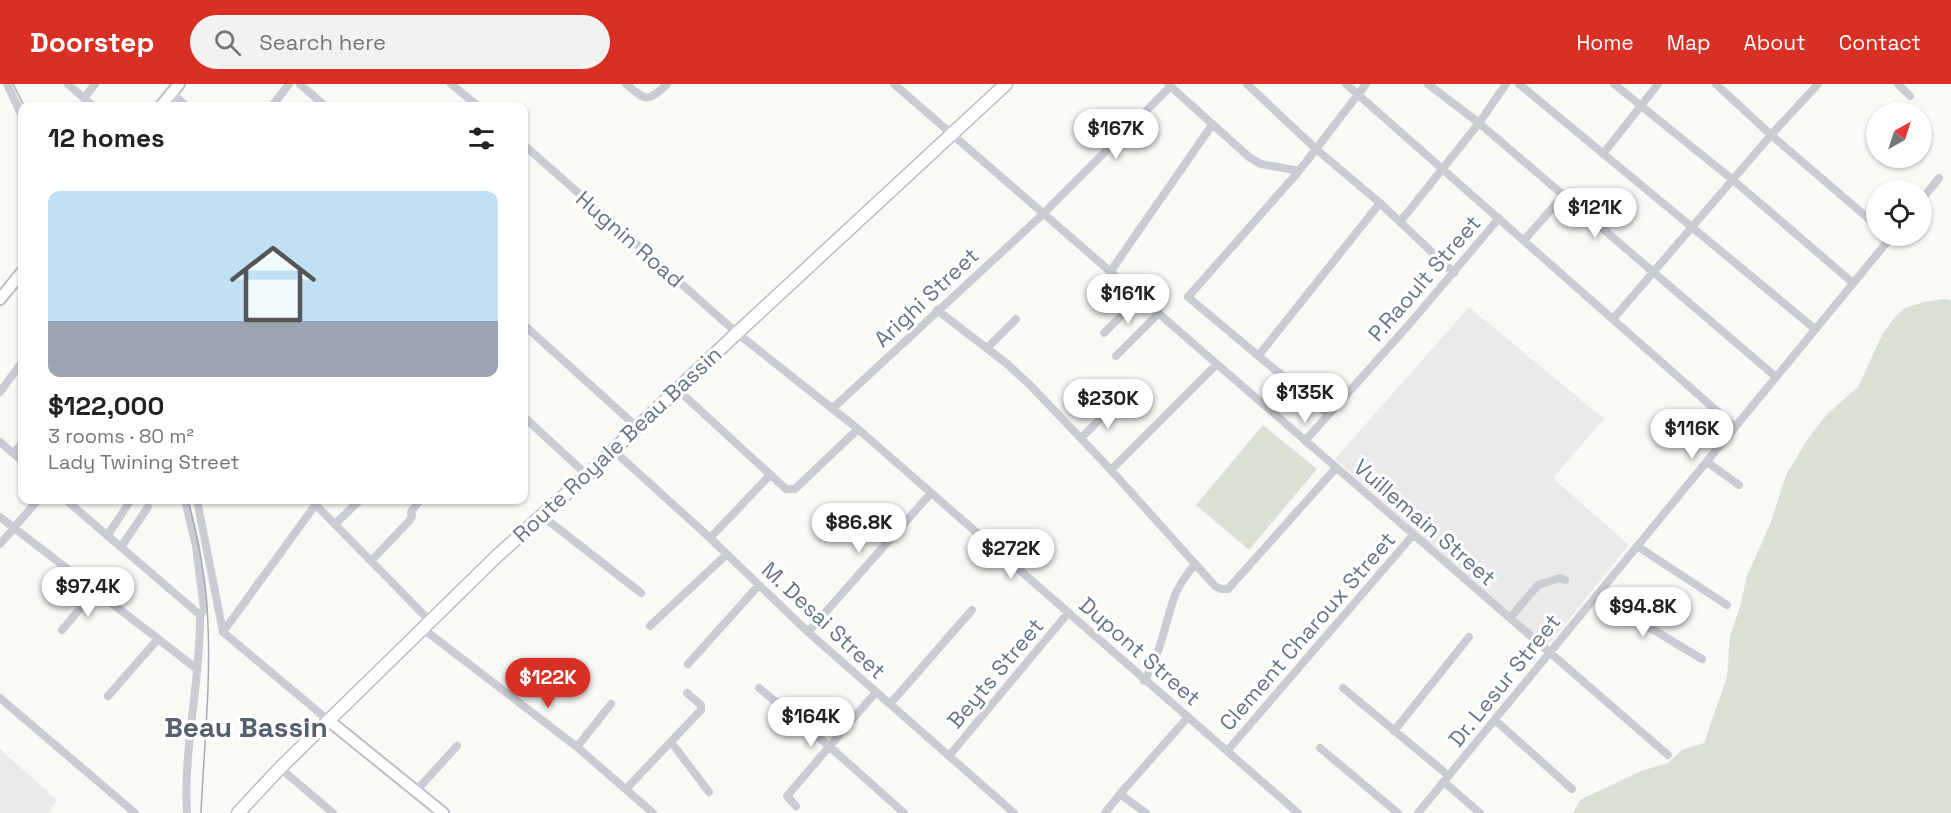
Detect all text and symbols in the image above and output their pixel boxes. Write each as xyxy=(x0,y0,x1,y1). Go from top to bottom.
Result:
search box xyxy=(190,15,610,69)
text: Doorstep xyxy=(30,24,154,60)
icon: search xyxy=(211,26,244,59)
text: Search here xyxy=(259,28,386,56)
text: Home xyxy=(1576,29,1634,56)
text: Map xyxy=(1667,29,1711,56)
text: About xyxy=(1744,29,1806,56)
text: Contact xyxy=(1839,29,1921,56)
north arrow xyxy=(1866,102,1932,168)
map controls xyxy=(1866,102,1932,246)
pin: $167K xyxy=(1074,109,1158,160)
text: $167K xyxy=(1088,115,1144,141)
text: 12 homes xyxy=(48,121,165,155)
icon: filters xyxy=(465,122,498,155)
button: locate xyxy=(1866,180,1932,246)
street label: Hugnin Road xyxy=(570,184,690,294)
pin: $121K xyxy=(1553,188,1637,239)
text: $121K xyxy=(1568,194,1622,220)
street label: P.Raoult Street xyxy=(1362,209,1486,347)
icon: home xyxy=(219,230,327,338)
street label: Arighi Street xyxy=(868,241,984,353)
pin: $161K xyxy=(1086,274,1170,325)
text: $161K xyxy=(1101,280,1156,306)
street label: Route Royale Beau Bassin xyxy=(507,340,727,548)
pin: $135K xyxy=(1263,373,1347,424)
pin: $230K xyxy=(1066,379,1150,430)
text: $135K xyxy=(1276,379,1334,405)
text: $230K xyxy=(1077,385,1139,411)
text: $122,000 xyxy=(48,389,164,423)
pin: $116K xyxy=(1650,409,1734,460)
text: $116K xyxy=(1664,415,1720,441)
text: 3 rooms · 80 m² xyxy=(48,423,194,449)
text: Lady Twining Street xyxy=(48,449,240,475)
street label: Vuillemain Street xyxy=(1348,453,1502,591)
pin: $86.8K xyxy=(810,503,908,554)
text: $86.8K xyxy=(826,509,892,535)
street label: Clement Charoux Street xyxy=(1213,526,1401,736)
pin: $272K xyxy=(969,529,1053,580)
text: $272K xyxy=(981,535,1041,561)
street label: M. Desai Street xyxy=(756,555,892,685)
pin: $97.4K xyxy=(39,567,137,618)
text: $97.4K xyxy=(56,573,121,599)
pin: $94.8K xyxy=(1594,587,1692,638)
street label: Dupont Street xyxy=(1073,591,1207,711)
text: $94.8K xyxy=(1609,593,1677,619)
street label: Dr. Lesur Street xyxy=(1442,608,1566,752)
street label: Beyts Street xyxy=(941,612,1049,734)
pin: $122K xyxy=(506,658,590,709)
text: $122K xyxy=(519,664,577,690)
pin: $164K xyxy=(769,697,853,748)
text: $164K xyxy=(782,703,840,729)
district label: Beau Bassin xyxy=(164,709,328,745)

